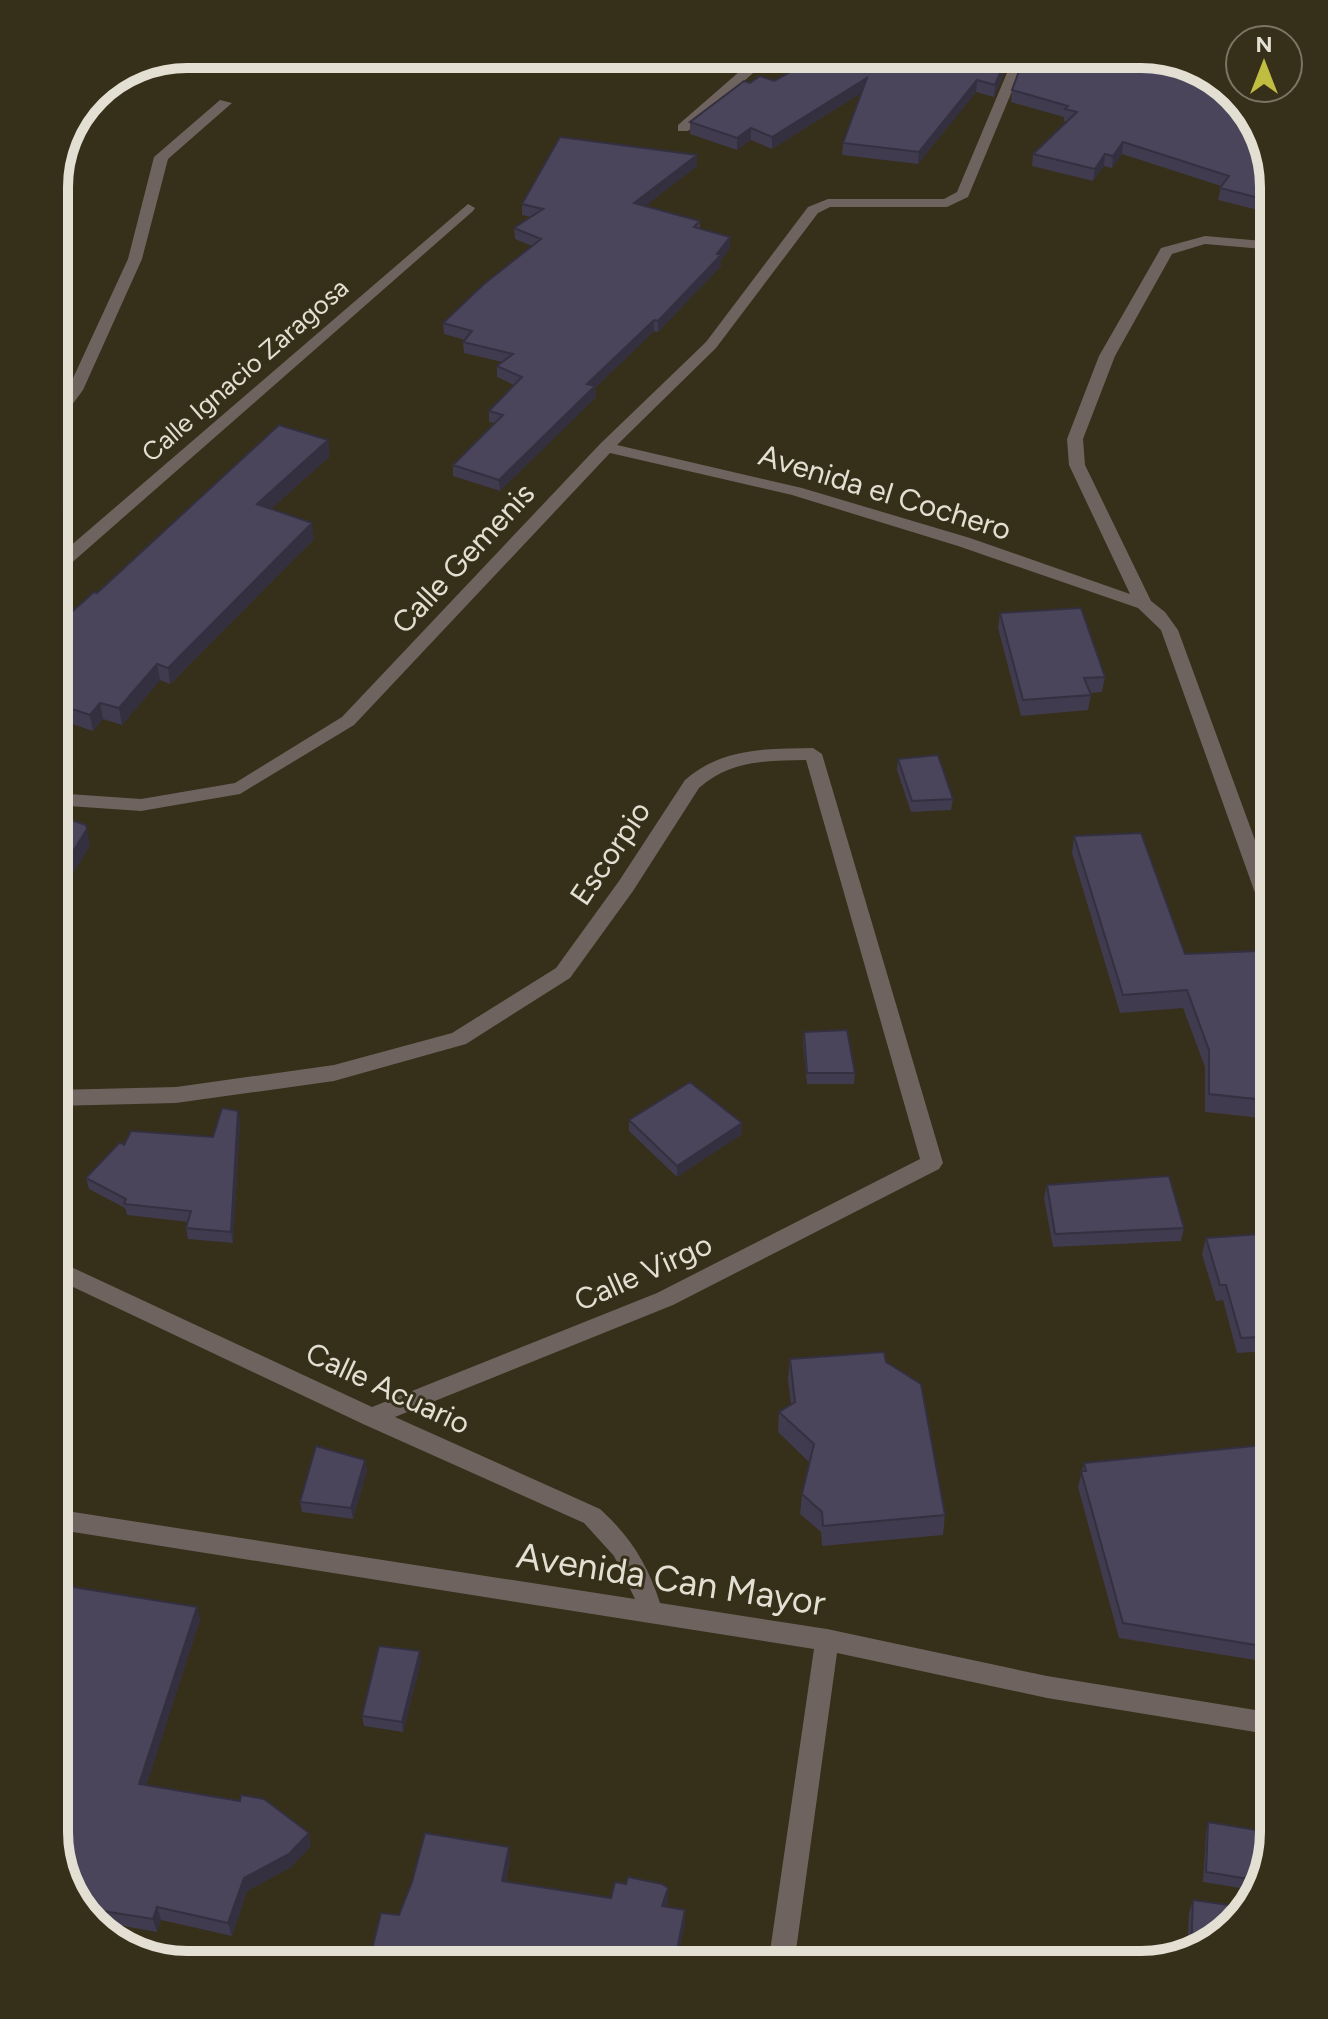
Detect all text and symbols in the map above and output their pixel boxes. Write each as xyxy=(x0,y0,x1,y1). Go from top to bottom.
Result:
north arrow xyxy=(1224,24,1304,104)
text: N xyxy=(1255,31,1273,58)
street label: Calle Ignacio Zaragosa xyxy=(135,272,355,468)
street label: Avenida el Cochero xyxy=(754,436,1016,548)
street label: Calle Gemenis xyxy=(384,475,542,641)
street label: Escorpio xyxy=(562,794,658,912)
street label: Calle Virgo xyxy=(568,1225,718,1319)
street label: Calle Acuario xyxy=(300,1334,476,1442)
street label: Avenida Can Mayor xyxy=(514,1533,828,1625)

